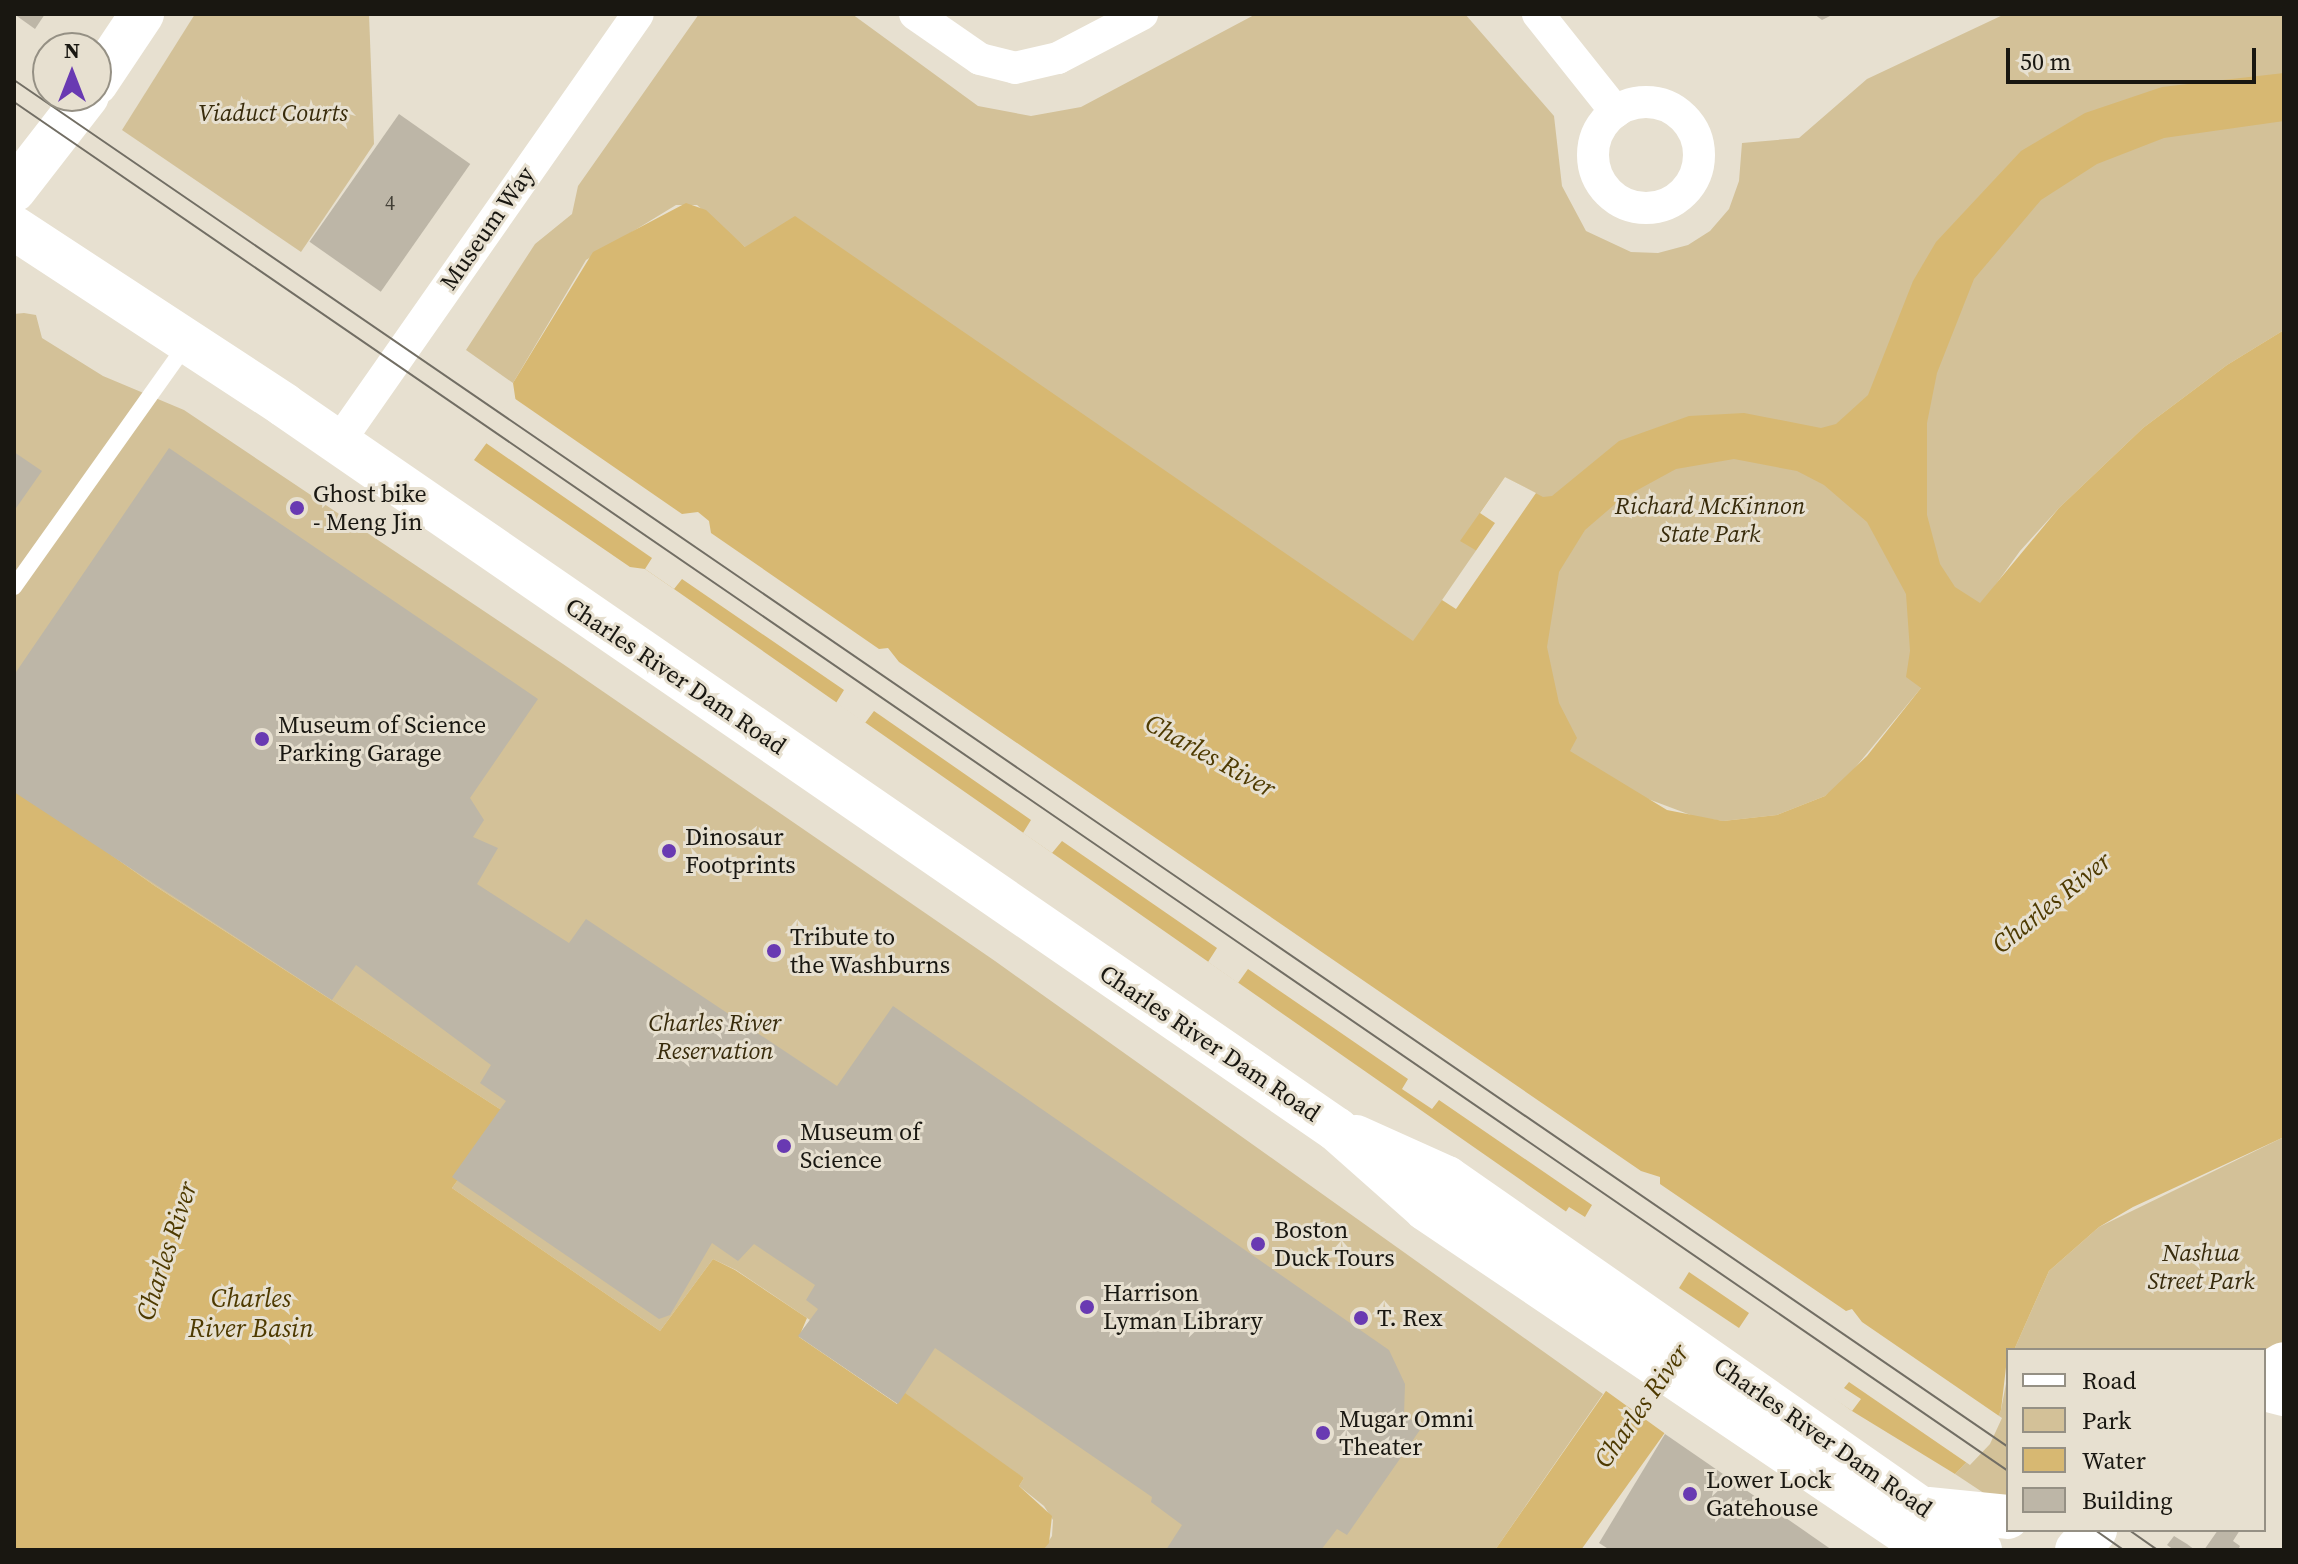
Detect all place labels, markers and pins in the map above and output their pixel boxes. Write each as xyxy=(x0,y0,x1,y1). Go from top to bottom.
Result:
place label: Ghost bike - Meng Jin xyxy=(313,480,427,536)
marker: Ghost bike - Meng Jin xyxy=(288,499,306,517)
place label: Museum of Science Parking Garage xyxy=(278,711,486,767)
marker: Museum of Science Parking Garage xyxy=(253,730,271,748)
place label: Dinosaur Footprints xyxy=(685,823,796,879)
marker: Dinosaur Footprints xyxy=(660,842,678,860)
place label: Tribute to the Washburns xyxy=(790,923,951,979)
marker: Tribute to the Washburns xyxy=(765,942,783,960)
place label: Museum of Science xyxy=(800,1118,921,1174)
marker: Museum of Science xyxy=(775,1137,793,1155)
place label: Boston Duck Tours xyxy=(1274,1216,1395,1272)
marker: Boston Duck Tours xyxy=(1249,1235,1267,1253)
place label: Harrison Lyman Library xyxy=(1103,1279,1263,1335)
marker: Harrison Lyman Library xyxy=(1078,1298,1096,1316)
place label: T. Rex xyxy=(1377,1304,1443,1332)
marker: T. Rex xyxy=(1352,1309,1370,1327)
place label: Mugar Omni Theater xyxy=(1339,1405,1474,1461)
marker: Mugar Omni Theater xyxy=(1314,1424,1332,1442)
place label: Lower Lock Gatehouse xyxy=(1706,1466,1831,1522)
marker: Lower Lock Gatehouse xyxy=(1681,1485,1699,1503)

